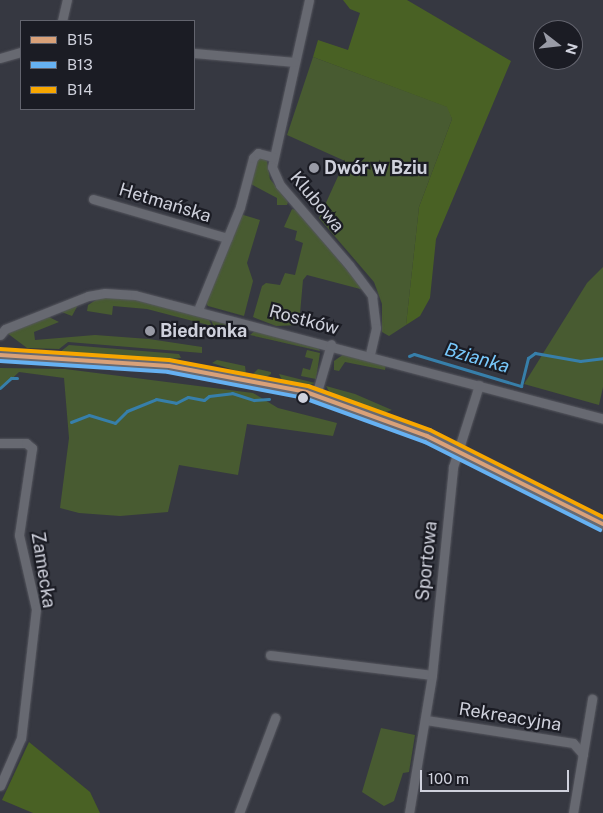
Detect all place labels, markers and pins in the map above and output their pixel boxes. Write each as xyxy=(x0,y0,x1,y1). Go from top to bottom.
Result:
place label: Dwór w Bziu xyxy=(324,157,428,179)
marker: Dwór w Bziu xyxy=(308,162,320,174)
place label: Biedronka xyxy=(160,320,247,342)
marker: Biedronka xyxy=(144,325,156,337)
unlabelled marker xyxy=(298,393,308,403)

